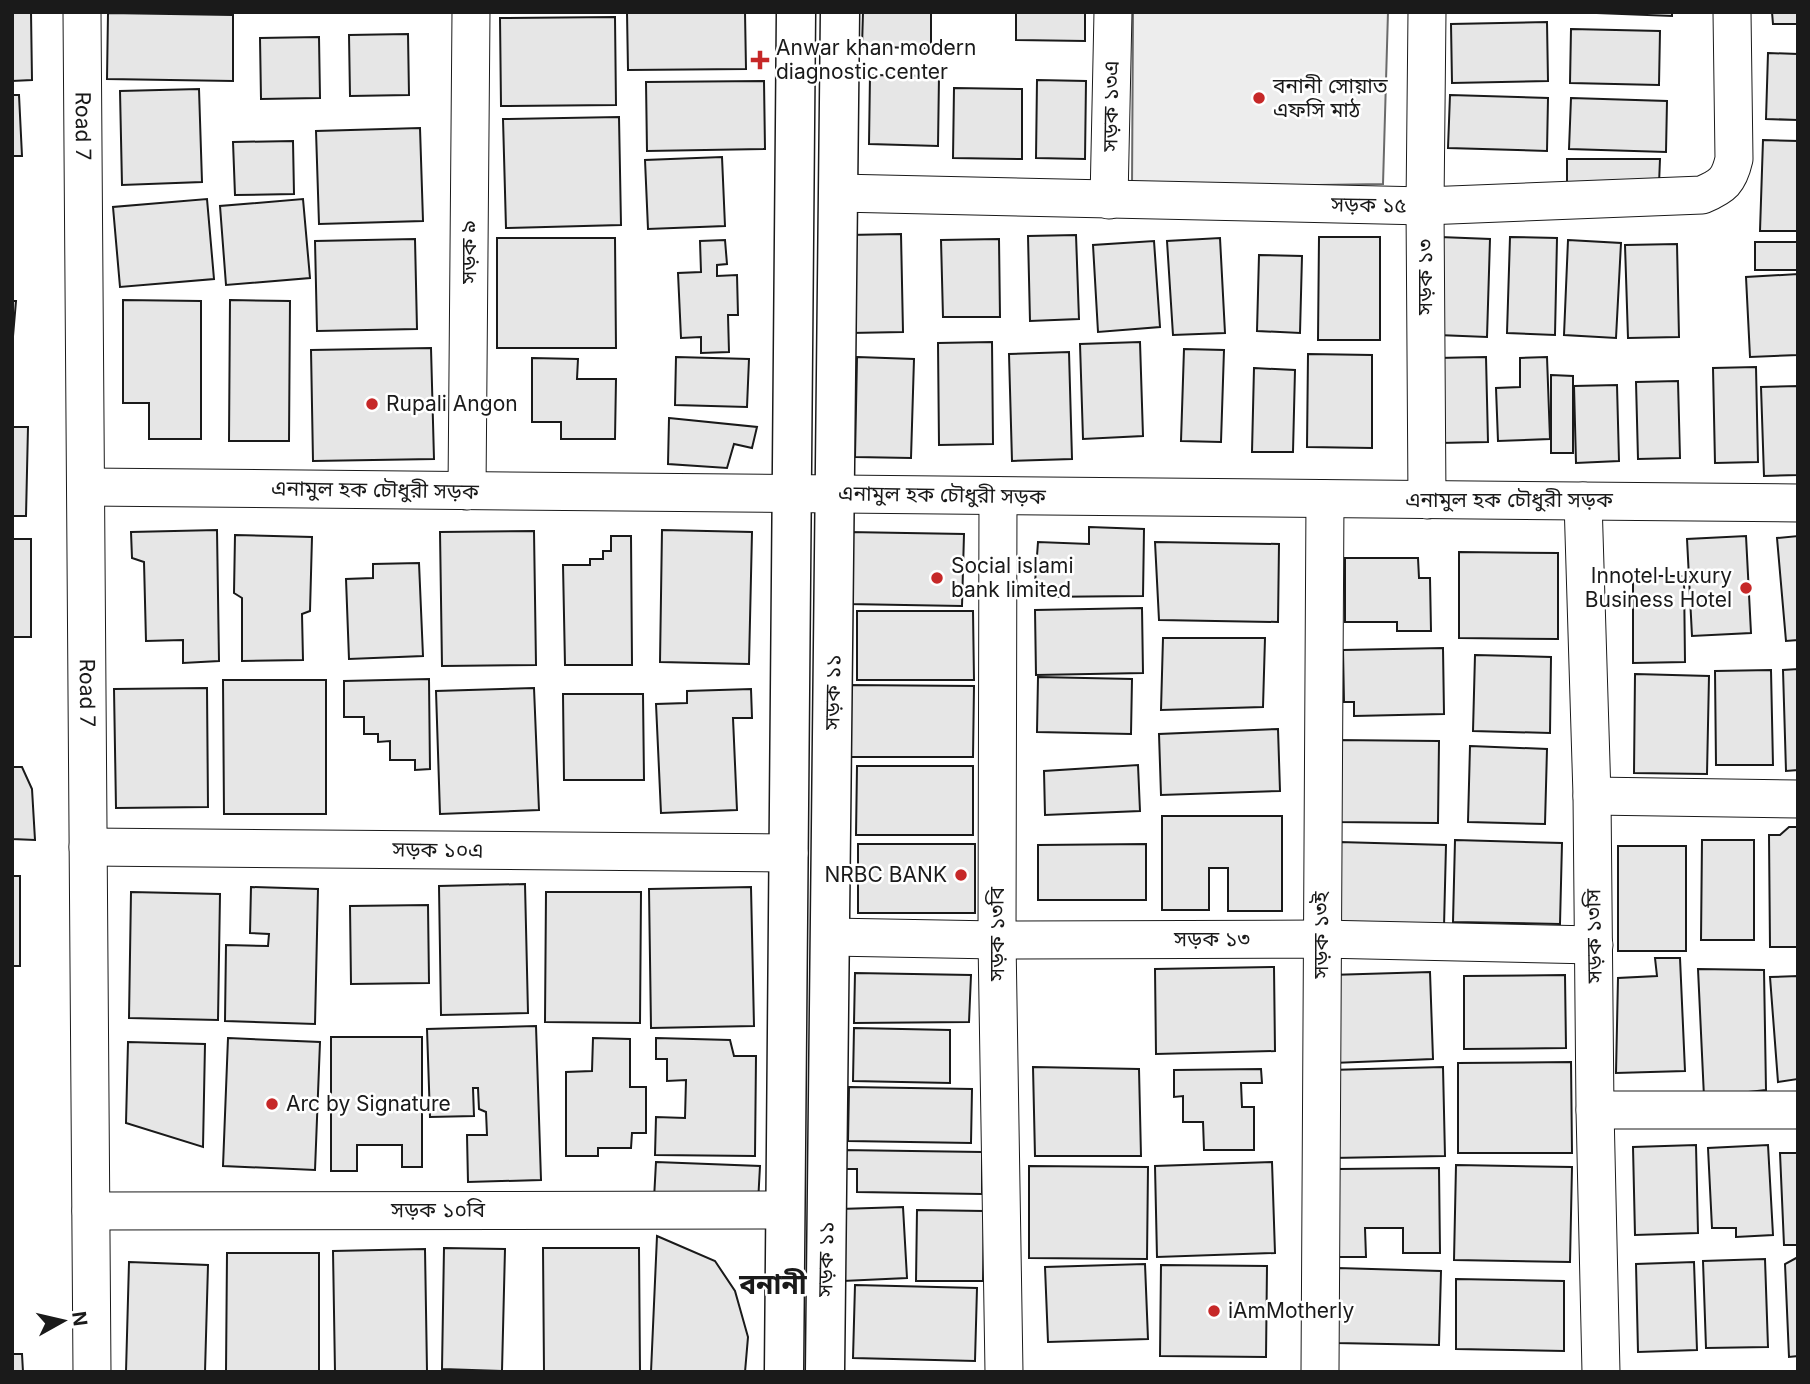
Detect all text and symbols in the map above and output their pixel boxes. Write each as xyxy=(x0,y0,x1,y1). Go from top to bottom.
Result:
place label: Anwar khan modern diagnostic center xyxy=(776,35,976,84)
marker: Anwar khan modern diagnostic center xyxy=(750,50,770,70)
street label: সড়ক ১৩এ xyxy=(1097,60,1124,153)
place label: বনানী সোয়াত এফসি মাঠ xyxy=(1272,73,1389,122)
marker: বনানী সোয়াত এফসি মাঠ xyxy=(1251,90,1267,106)
street label: Road 7 xyxy=(71,92,96,160)
street label: সড়ক ১৫ xyxy=(1330,191,1407,218)
street label: সড়ক ৯ xyxy=(456,220,481,285)
street label: সড়ক ১৩ xyxy=(1412,239,1437,316)
place label: Rupali Angon xyxy=(386,391,518,416)
marker: Rupali Angon xyxy=(364,396,380,412)
street label: এনামুল হক চৌধুরী সড়ক xyxy=(271,475,480,504)
street label: এনামুল হক চৌধুরী সড়ক xyxy=(838,480,1047,509)
street label: এনামুল হক চৌধুরী সড়ক xyxy=(1405,487,1614,512)
place label: Social islami bank limited xyxy=(951,553,1073,602)
place label: Innotel Luxury Business Hotel xyxy=(1585,563,1732,612)
marker: Social islami bank limited xyxy=(929,570,945,586)
marker: Innotel Luxury Business Hotel xyxy=(1738,580,1754,596)
street label: সড়ক ১১ xyxy=(819,654,846,731)
street label: Road 7 xyxy=(75,659,100,727)
street label: সড়ক ১০এ xyxy=(391,836,484,863)
place label: NRBC BANK xyxy=(825,862,947,887)
marker: NRBC BANK xyxy=(953,867,969,883)
street label: সড়ক ১৩বি xyxy=(984,887,1009,982)
street label: সড়ক ১৩সি xyxy=(1580,888,1607,984)
street label: সড়ক ১৩ই xyxy=(1308,891,1333,979)
street label: সড়ক ১৩ xyxy=(1173,926,1250,951)
place label: Arc by Signature xyxy=(286,1091,451,1116)
marker: Arc by Signature xyxy=(264,1096,280,1112)
street label: সড়ক ১০বি xyxy=(390,1197,485,1222)
street label: সড়ক ১১ xyxy=(812,1221,839,1298)
district label: বনানী xyxy=(738,1267,808,1301)
north arrow xyxy=(28,1286,98,1356)
place label: iAmMotherly xyxy=(1228,1298,1354,1323)
marker: iAmMotherly xyxy=(1206,1303,1222,1319)
text: N xyxy=(67,1310,92,1327)

